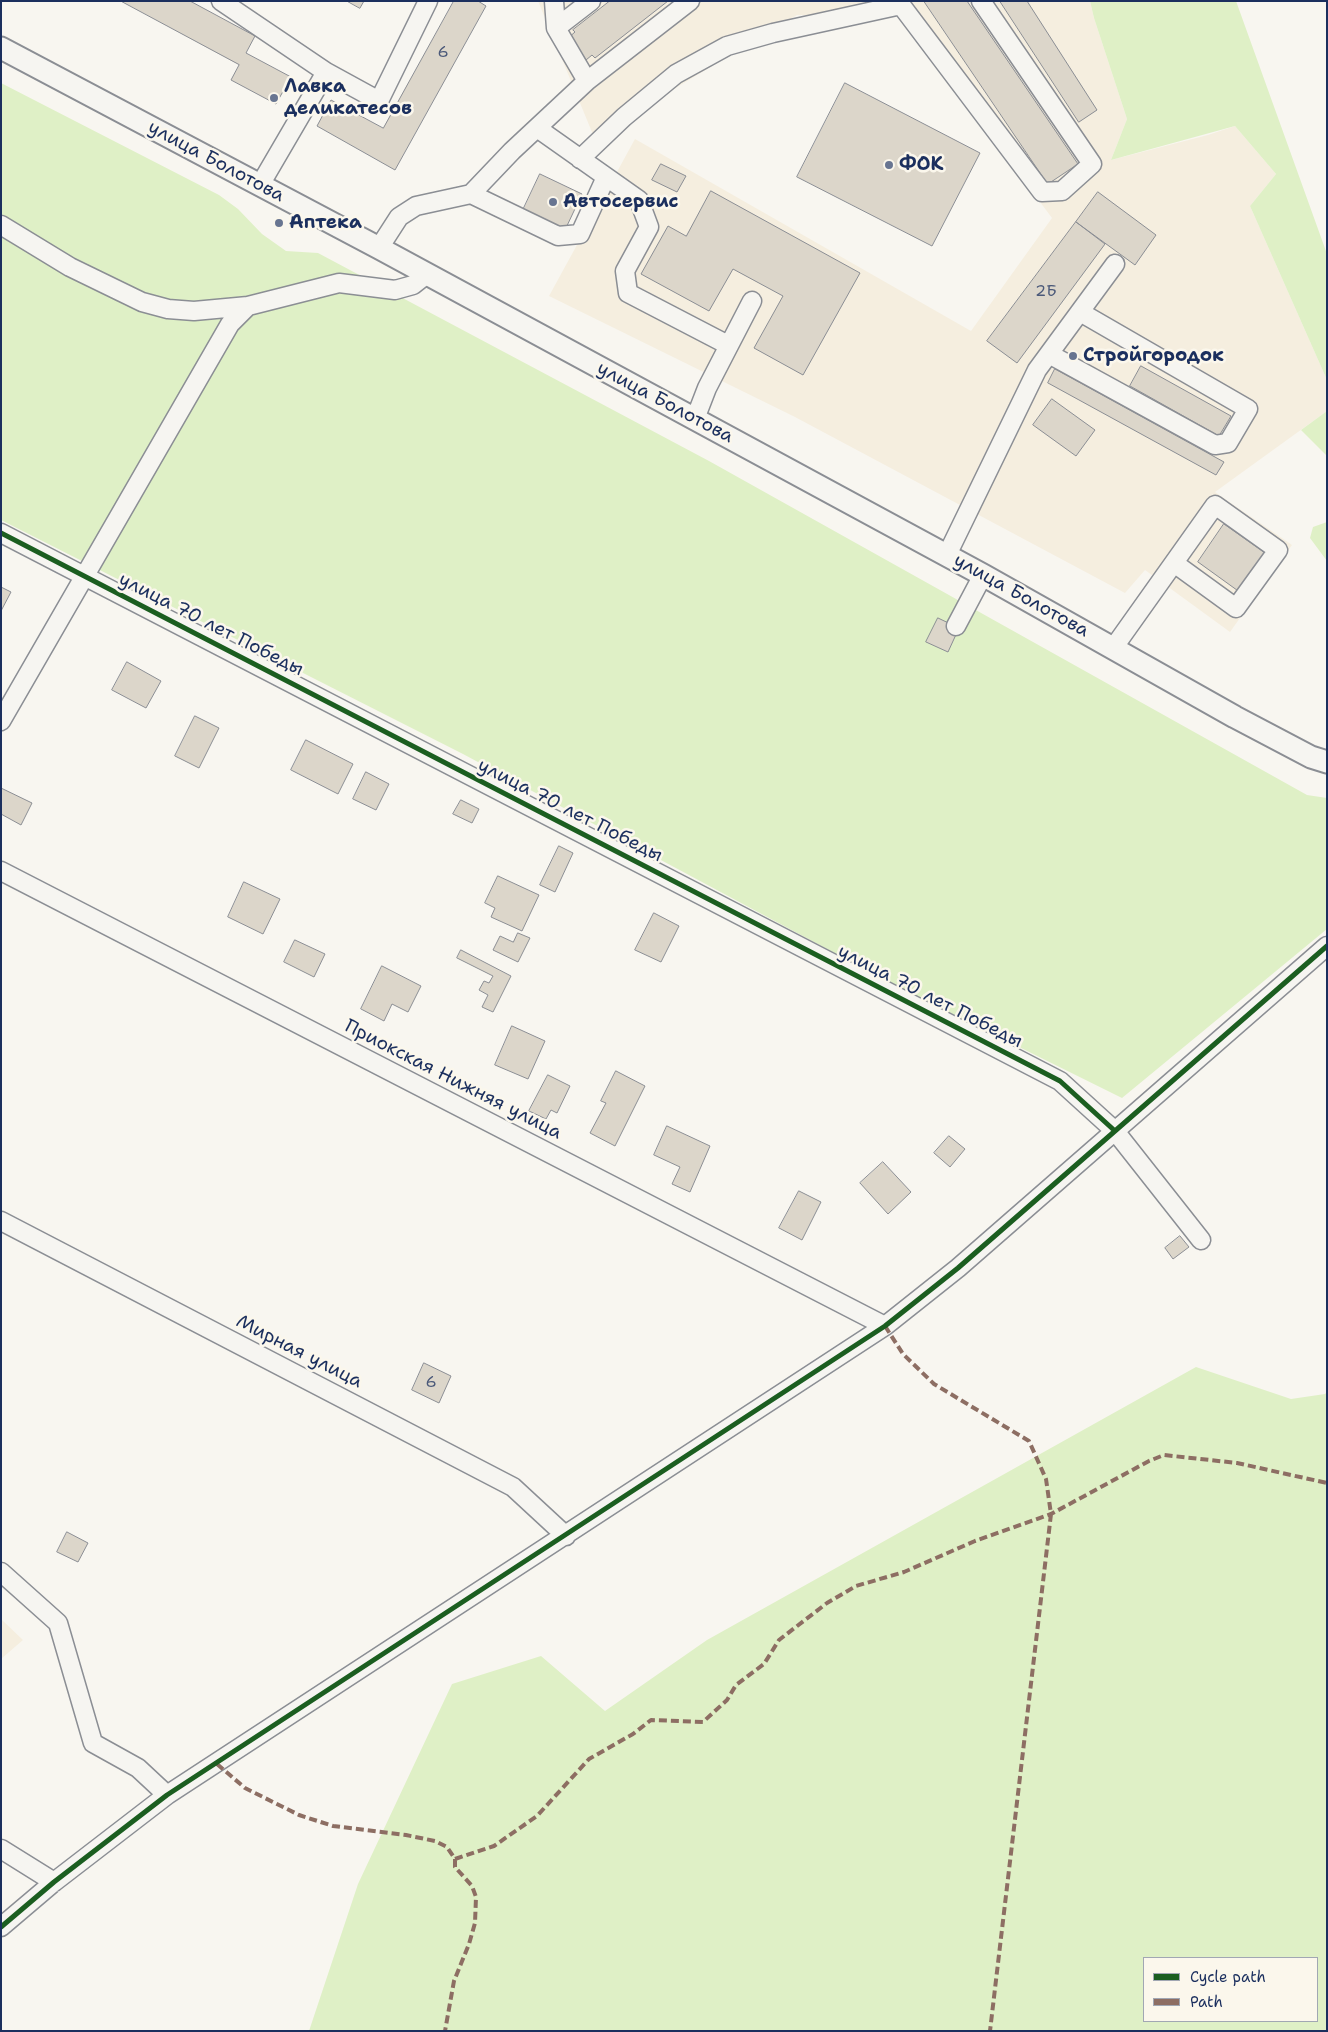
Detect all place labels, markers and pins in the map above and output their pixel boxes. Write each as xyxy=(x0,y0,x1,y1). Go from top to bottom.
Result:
place label: Лавка деликатесов xyxy=(284,76,412,120)
marker: Лавка деликатесов xyxy=(268,92,280,104)
place label: ФОК xyxy=(899,154,944,176)
marker: ФОК xyxy=(883,159,895,171)
place label: Автосервис xyxy=(563,191,679,213)
marker: Автосервис xyxy=(547,196,559,208)
place label: Аптека xyxy=(289,212,362,234)
marker: Аптека xyxy=(273,217,285,229)
place label: Стройгородок xyxy=(1083,345,1224,367)
marker: Стройгородок xyxy=(1067,350,1079,362)

